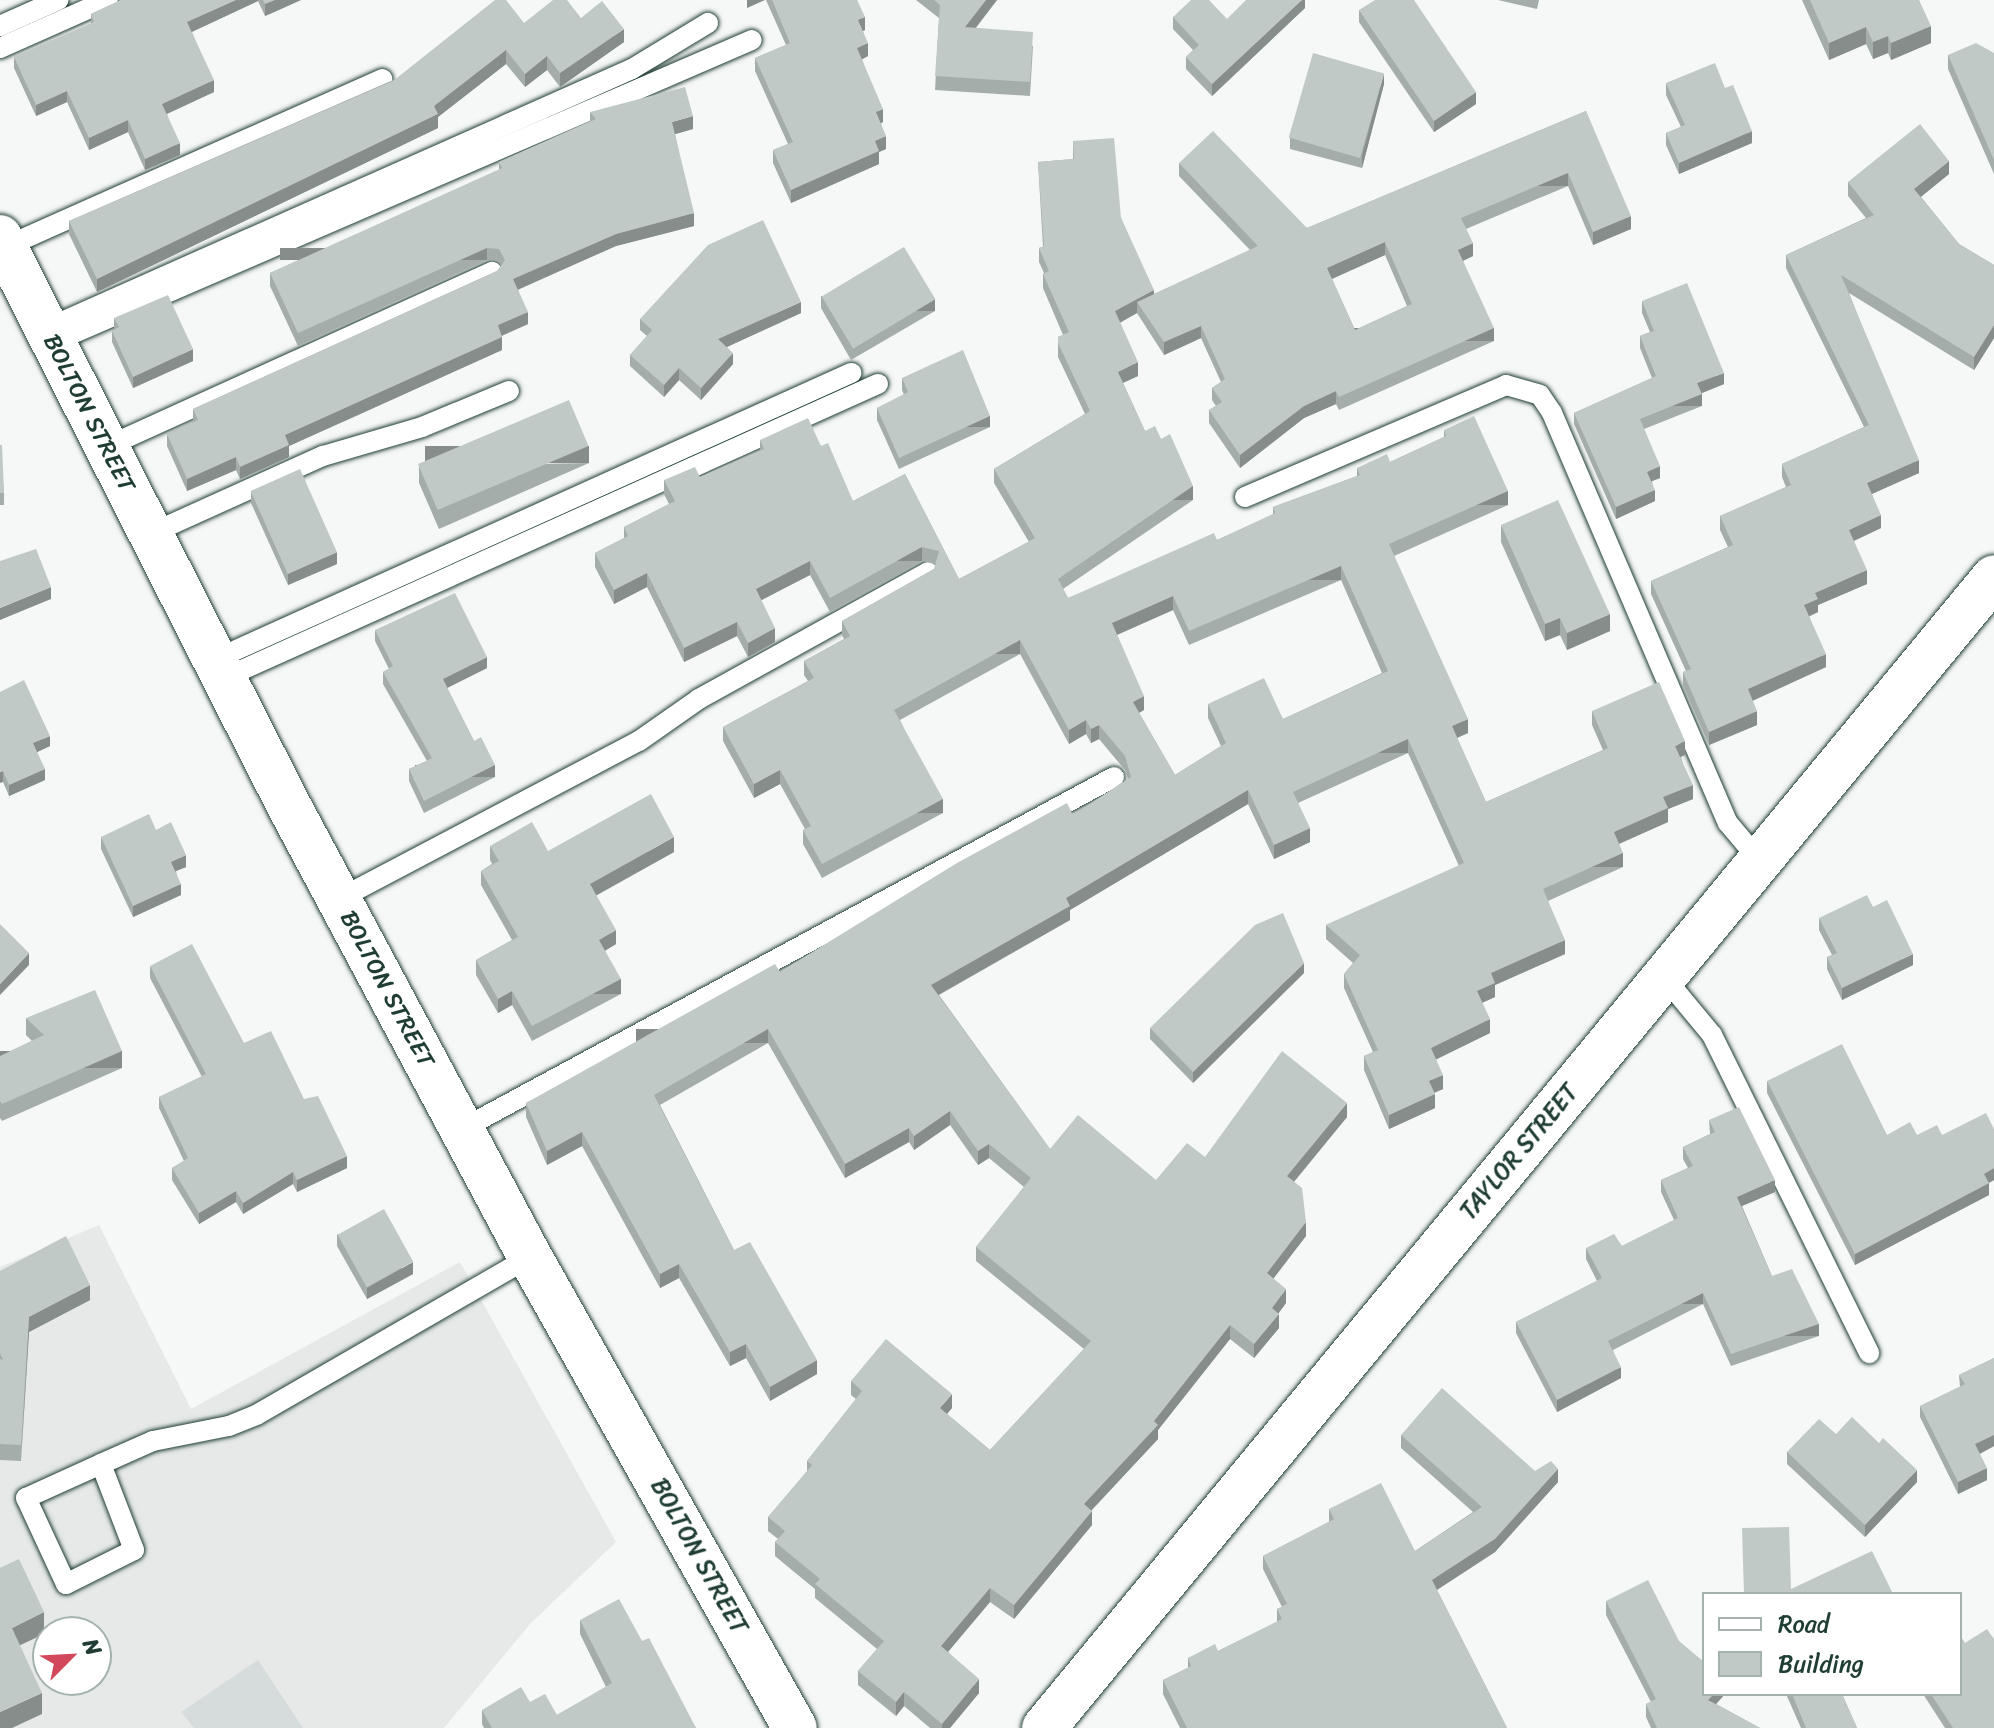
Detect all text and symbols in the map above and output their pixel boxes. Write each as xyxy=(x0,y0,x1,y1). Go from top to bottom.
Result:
street label: BOLTON STREET xyxy=(37,329,141,497)
street label: BOLTON STREET xyxy=(333,905,441,1073)
street label: TAYLOR STREET xyxy=(1454,1078,1584,1226)
street label: BOLTON STREET xyxy=(644,1473,754,1639)
legend xyxy=(1702,1592,1962,1696)
text: Road xyxy=(1778,1603,1829,1645)
north arrow xyxy=(32,1616,112,1696)
text: N xyxy=(72,1632,113,1662)
text: Building xyxy=(1778,1643,1864,1685)

